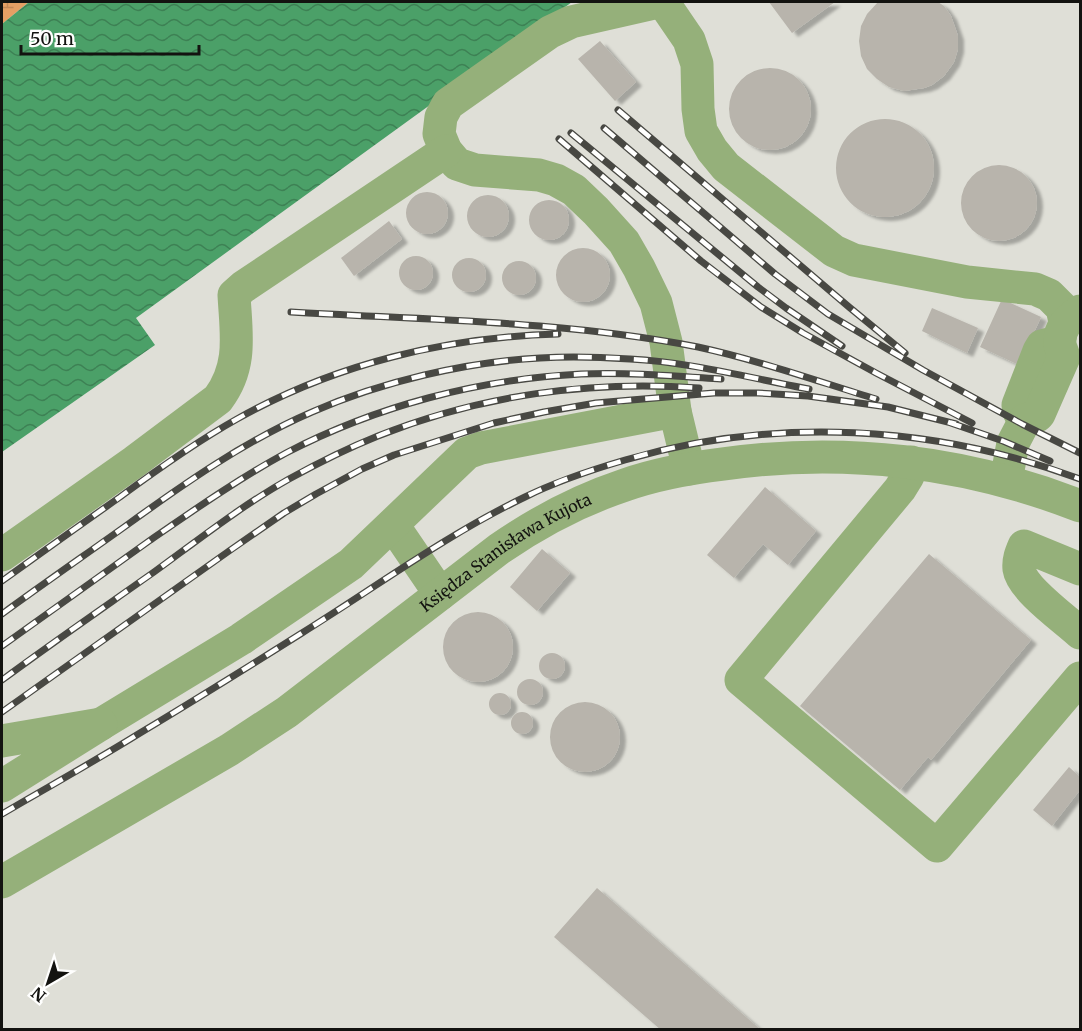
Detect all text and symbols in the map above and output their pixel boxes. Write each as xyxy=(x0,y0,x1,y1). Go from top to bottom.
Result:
scale bar xyxy=(21,18,200,56)
text: 50 m xyxy=(30,27,74,50)
street label: Księdza Stanisława Kujota xyxy=(416,489,595,616)
north arrow xyxy=(18,953,78,1013)
text: N xyxy=(27,983,50,1006)

